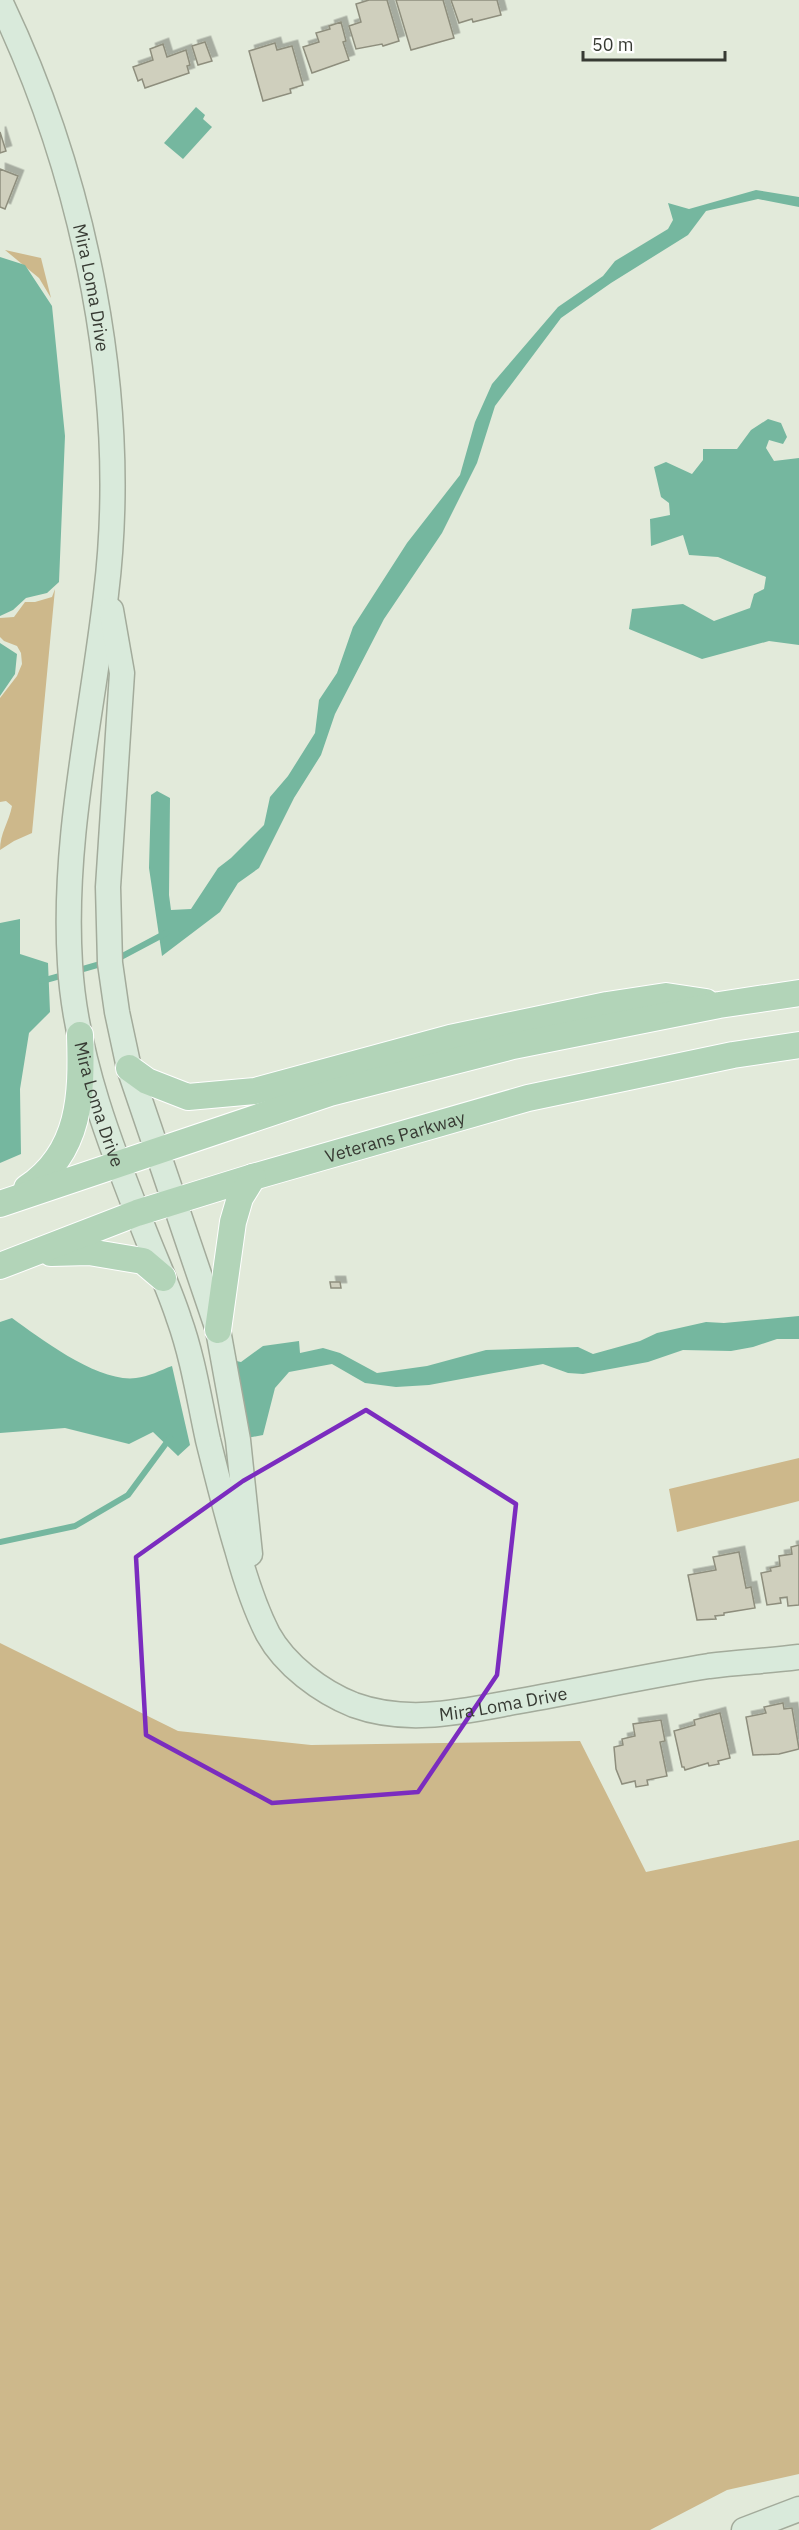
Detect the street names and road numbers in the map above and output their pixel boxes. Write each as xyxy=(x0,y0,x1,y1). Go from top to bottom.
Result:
street label: Mira Loma Drive xyxy=(68,221,115,353)
street label: Mira Loma Drive xyxy=(70,1039,130,1170)
street label: Veterans Parkway xyxy=(322,1105,468,1167)
street label: Mira Loma Drive xyxy=(438,1681,569,1726)

